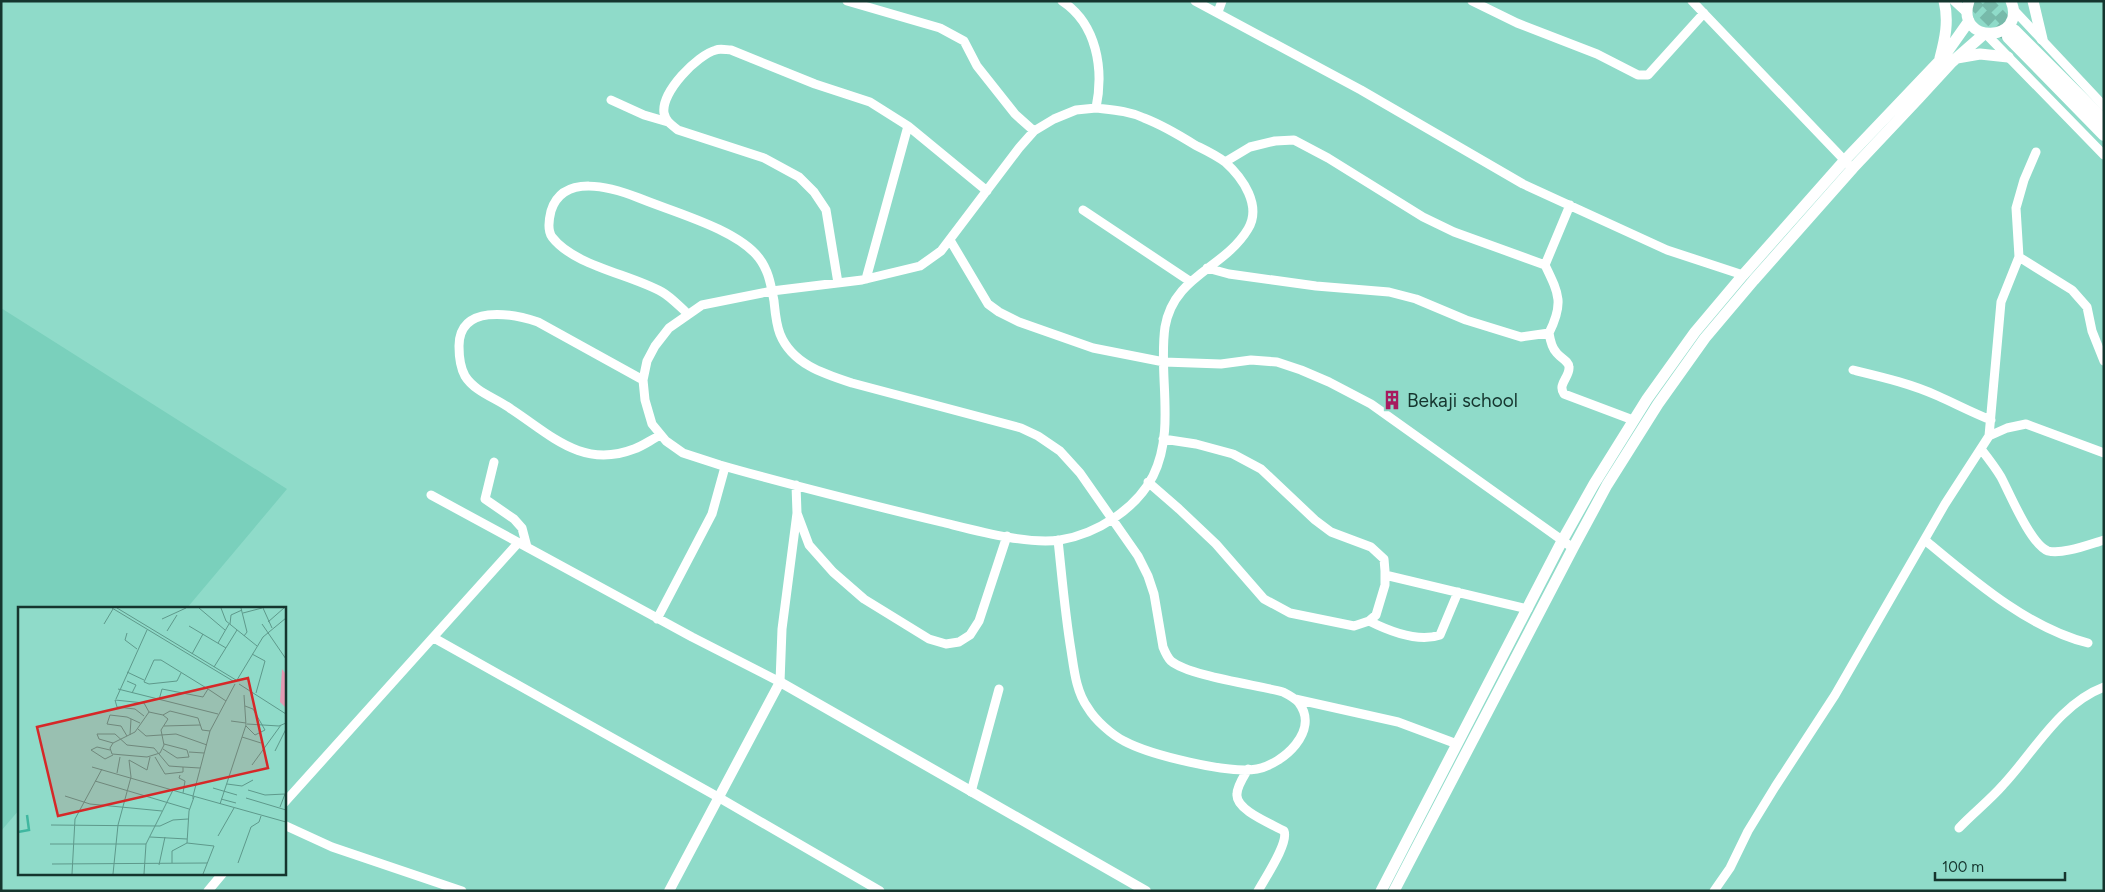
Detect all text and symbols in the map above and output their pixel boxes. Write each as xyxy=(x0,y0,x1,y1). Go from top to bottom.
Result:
building icon: Bekaji school xyxy=(1381,389,1403,411)
place label: Bekaji school xyxy=(1407,389,1518,412)
inset map xyxy=(18,607,285,874)
scale bar xyxy=(1935,850,2065,882)
text: 100 m xyxy=(1942,858,1984,876)

